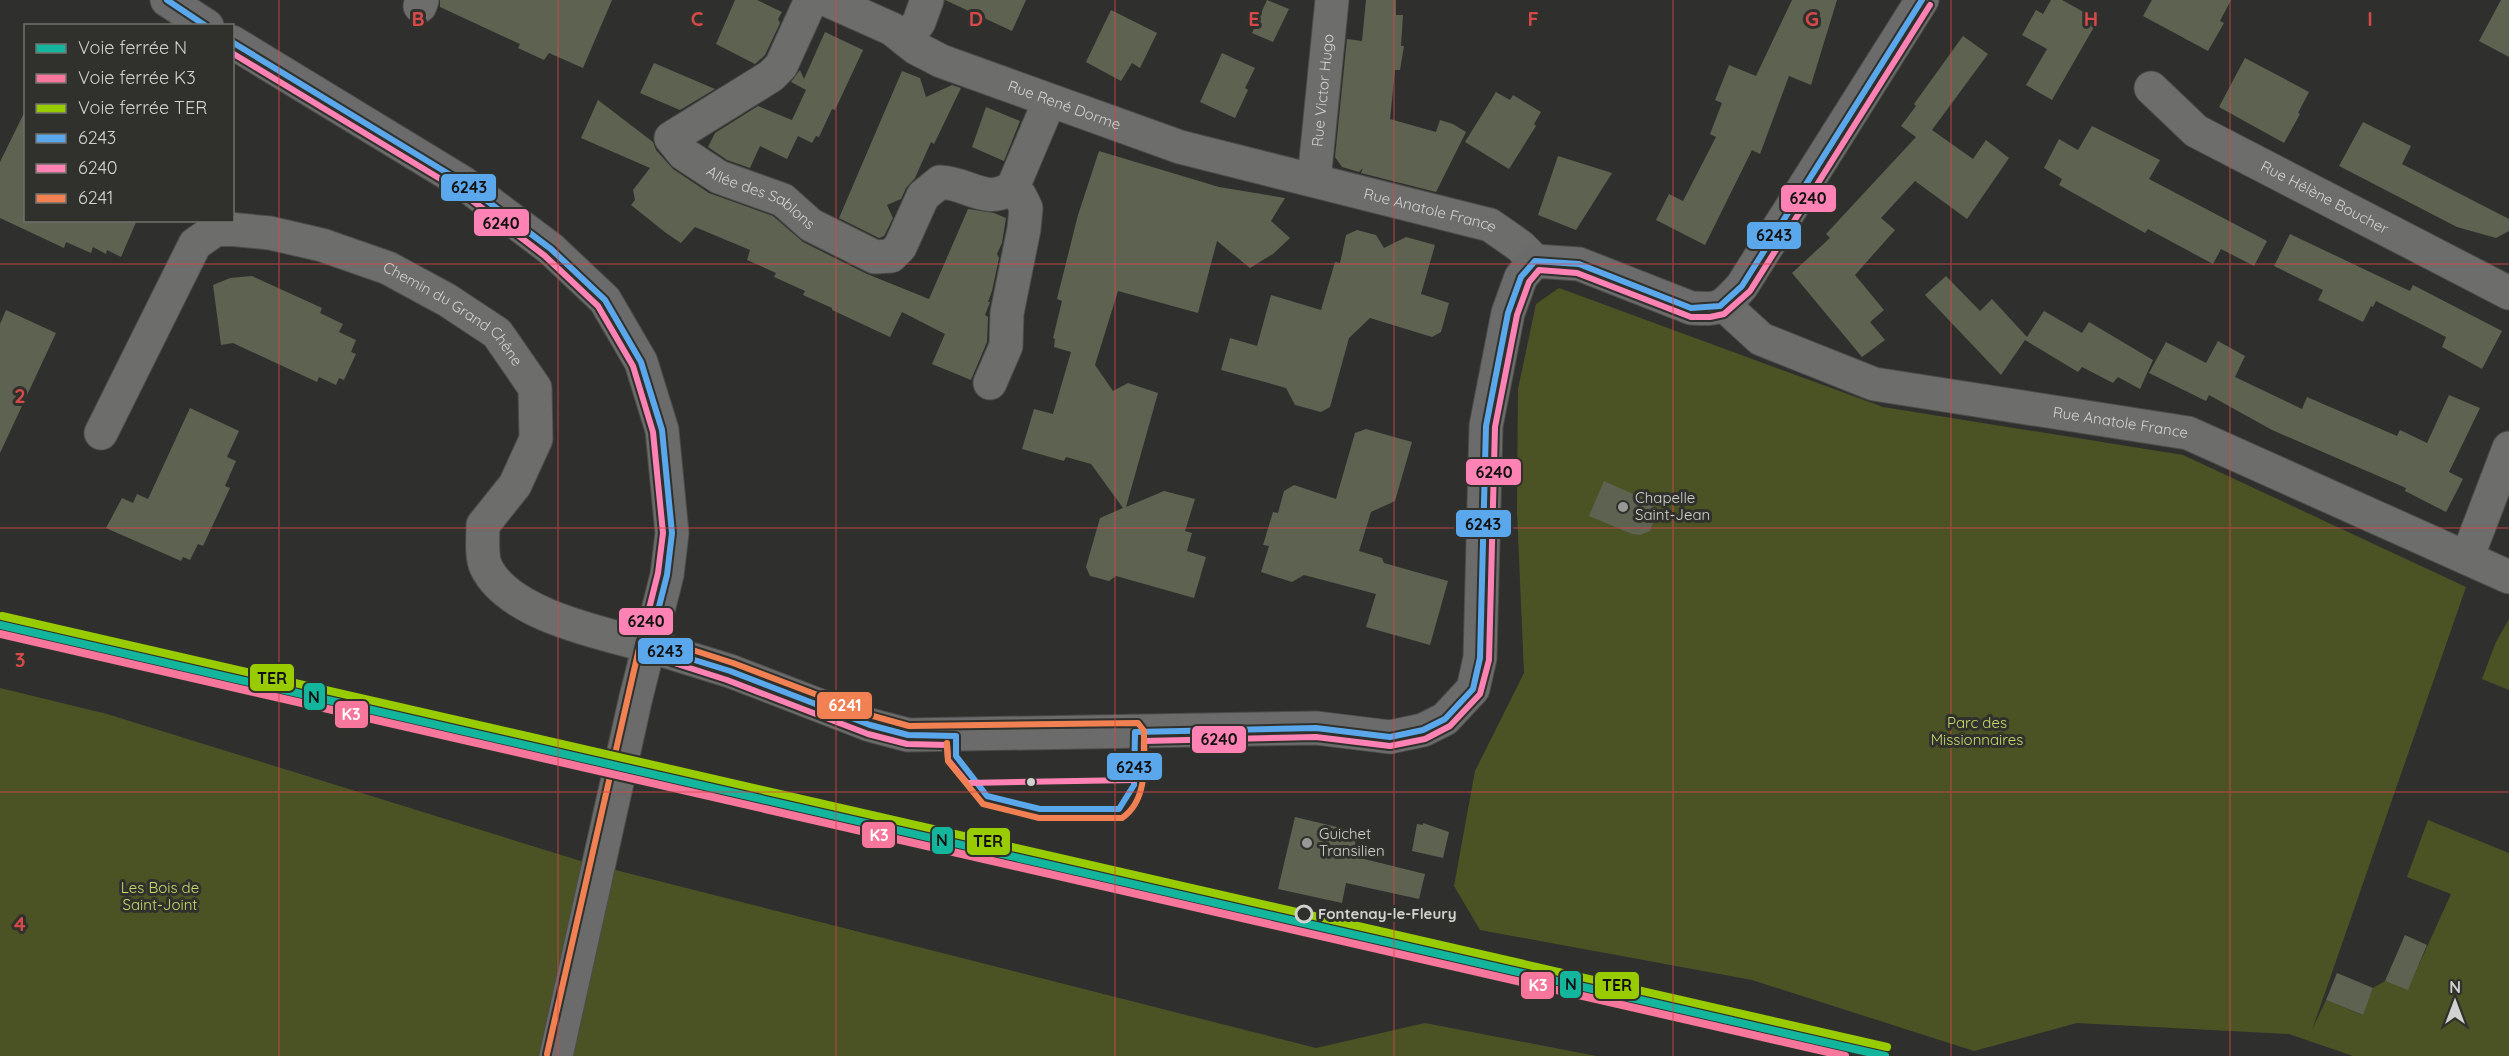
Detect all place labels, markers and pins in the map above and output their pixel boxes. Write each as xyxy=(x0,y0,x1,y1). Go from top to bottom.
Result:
place label: Chapelle Saint-Jean xyxy=(1635,488,1710,524)
marker: Chapelle Saint-Jean xyxy=(1616,500,1630,514)
unlabelled marker xyxy=(1025,776,1037,788)
place label: Guichet Transilien xyxy=(1319,824,1385,860)
marker: Guichet Transilien xyxy=(1300,836,1314,850)
place label: Fontenay-le-Fleury xyxy=(1318,904,1457,923)
marker: Fontenay-le-Fleury xyxy=(1295,905,1313,923)

